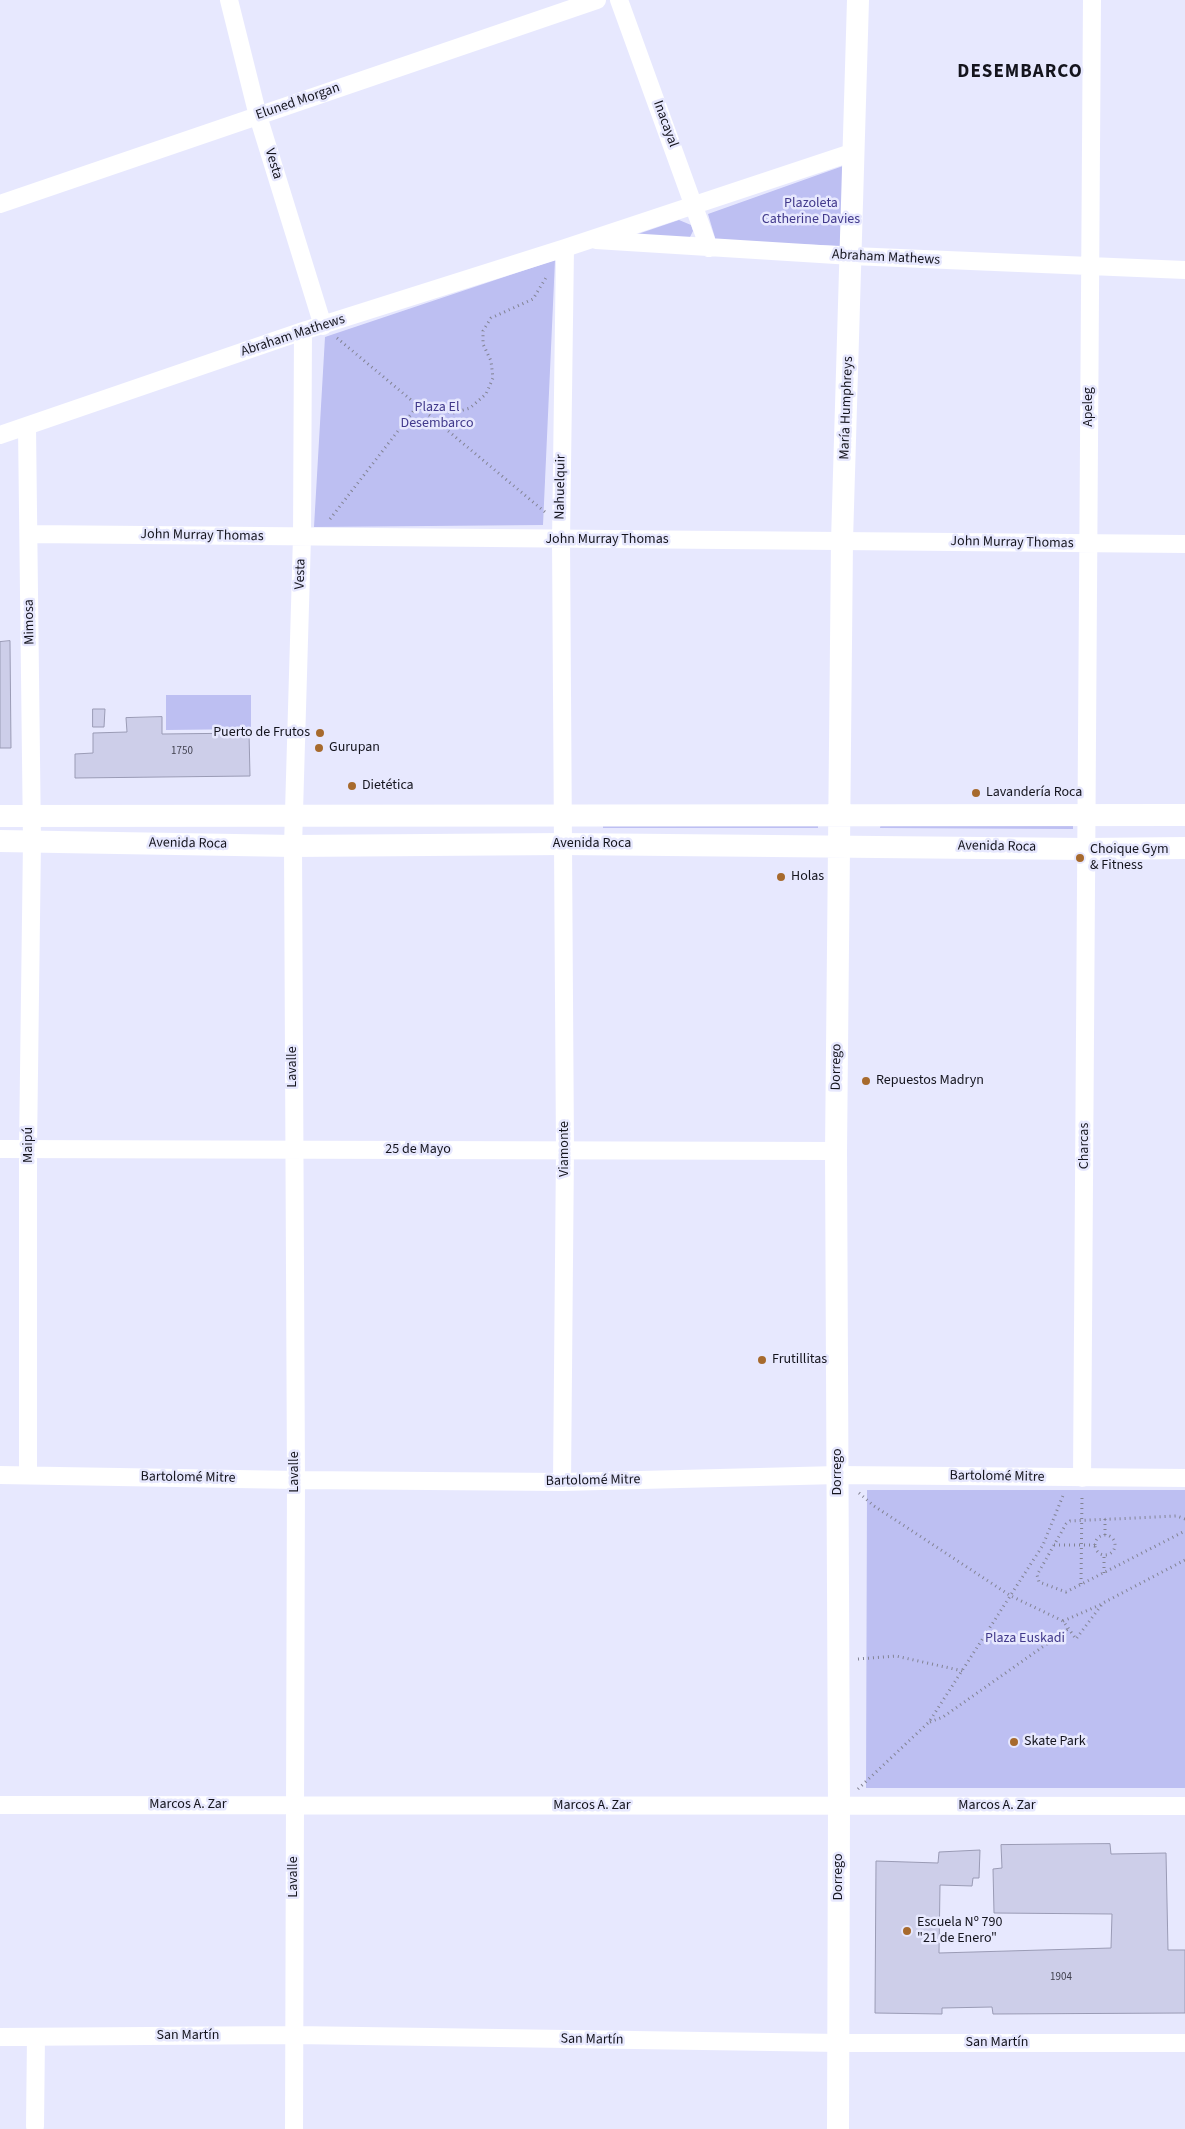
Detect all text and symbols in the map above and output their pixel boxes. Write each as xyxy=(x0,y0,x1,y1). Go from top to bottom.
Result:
district label: DESEMBARCO xyxy=(956,62,1084,84)
street label: Eluned Morgan xyxy=(254,80,342,124)
street label: Inacayal xyxy=(649,98,681,150)
street label: Vesta xyxy=(260,147,286,181)
park label: Plazoleta Catherine Davies xyxy=(762,196,860,228)
street label: Abraham Mathews xyxy=(831,247,941,269)
street label: Abraham Mathews xyxy=(239,311,347,361)
street label: María Humphreys xyxy=(837,356,857,460)
street label: Apeleg xyxy=(1081,387,1097,427)
park label: Plaza El Desembarco xyxy=(401,400,473,432)
street label: Nahuelquir xyxy=(552,454,570,520)
street label: John Murray Thomas xyxy=(140,527,264,545)
street label: John Murray Thomas xyxy=(545,532,669,548)
street label: John Murray Thomas xyxy=(950,534,1074,552)
street label: Vesta xyxy=(292,558,310,590)
street label: Mimosa xyxy=(21,599,39,645)
place label: Puerto de Frutos xyxy=(213,725,310,741)
marker: Puerto de Frutos xyxy=(314,727,326,739)
place label: Gurupan xyxy=(329,740,380,756)
marker: Gurupan xyxy=(313,742,325,754)
house number: 1750 xyxy=(171,745,193,759)
place label: Dietética xyxy=(362,778,414,794)
marker: Dietética xyxy=(346,780,358,792)
place label: Lavandería Roca xyxy=(986,785,1082,801)
marker: Lavandería Roca xyxy=(970,787,982,799)
street label: Avenida Roca xyxy=(149,835,227,853)
street label: Avenida Roca xyxy=(553,836,631,852)
street label: Avenida Roca xyxy=(958,838,1036,856)
place label: Choique Gym & Fitness xyxy=(1090,842,1169,874)
marker: Choique Gym & Fitness xyxy=(1074,852,1086,864)
place label: Holas xyxy=(791,869,824,885)
marker: Holas xyxy=(775,871,787,883)
street label: Dorrego xyxy=(828,1043,846,1091)
street label: Lavalle xyxy=(285,1046,301,1088)
place label: Repuestos Madryn xyxy=(876,1073,984,1089)
marker: Repuestos Madryn xyxy=(860,1075,872,1087)
street label: Viamonte xyxy=(557,1121,573,1177)
street label: Charcas xyxy=(1077,1123,1093,1169)
street label: Maipú xyxy=(21,1127,37,1163)
street label: 25 de Mayo xyxy=(385,1142,451,1158)
place label: Frutillitas xyxy=(772,1352,827,1368)
marker: Frutillitas xyxy=(756,1354,768,1366)
street label: Dorrego xyxy=(830,1448,846,1496)
street label: Lavalle xyxy=(287,1451,303,1493)
street label: Bartolomé Mitre xyxy=(949,1468,1045,1486)
street label: Bartolomé Mitre xyxy=(140,1469,236,1487)
street label: Bartolomé Mitre xyxy=(545,1472,641,1490)
park label: Plaza Euskadi xyxy=(985,1631,1065,1647)
place label: Skate Park xyxy=(1024,1734,1086,1750)
marker: Skate Park xyxy=(1008,1736,1020,1748)
street label: Marcos A. Zar xyxy=(149,1797,227,1813)
street label: Marcos A. Zar xyxy=(553,1798,631,1814)
street label: Marcos A. Zar xyxy=(958,1798,1036,1814)
street label: Dorrego xyxy=(831,1853,847,1901)
street label: Lavalle xyxy=(286,1856,302,1898)
place label: Escuela Nº 790 "21 de Enero" xyxy=(917,1915,1002,1948)
marker: Escuela Nº 790 "21 de Enero" xyxy=(901,1925,913,1937)
house number: 1904 xyxy=(1050,1971,1072,1985)
street label: San Martín xyxy=(157,2028,219,2044)
street label: San Martín xyxy=(560,2031,624,2049)
street label: San Martín xyxy=(966,2035,1028,2051)

